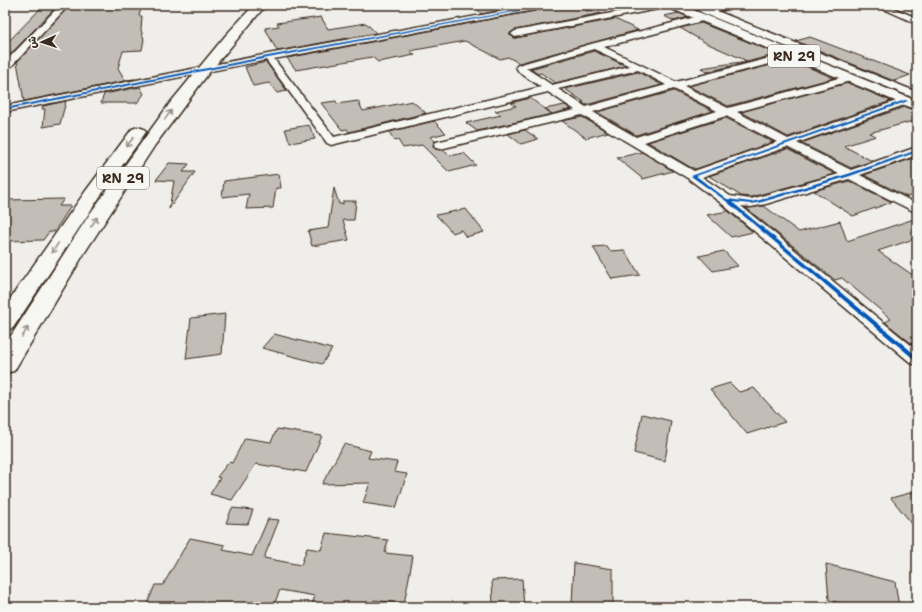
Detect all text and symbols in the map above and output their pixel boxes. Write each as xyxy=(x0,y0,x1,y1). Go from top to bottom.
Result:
north arrow xyxy=(22,22,62,62)
text: ش xyxy=(25,36,40,49)
road number: RN 29 xyxy=(768,45,820,67)
one-way arrow xyxy=(164,109,172,120)
one-way arrow xyxy=(126,136,135,147)
road number: RN 29 xyxy=(97,167,149,189)
one-way arrow xyxy=(90,216,98,227)
one-way arrow xyxy=(51,242,59,253)
one-way arrow xyxy=(22,326,30,338)

